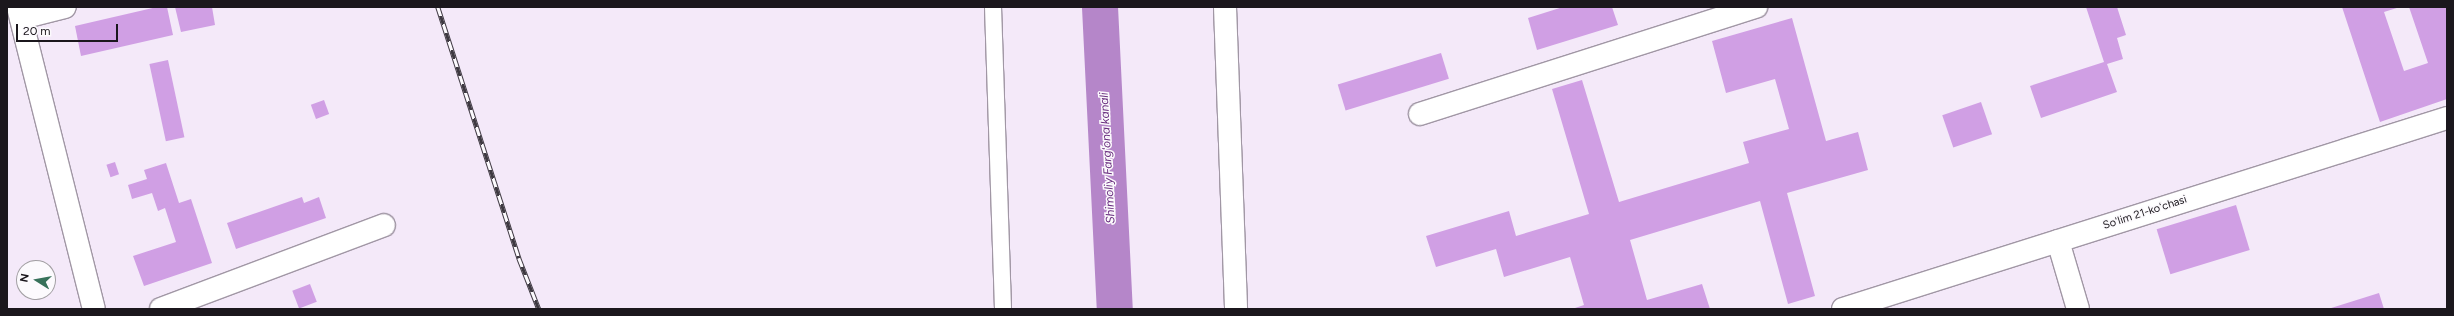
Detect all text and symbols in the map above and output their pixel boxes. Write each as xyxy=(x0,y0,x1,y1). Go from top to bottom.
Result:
scale bar xyxy=(18,16,120,42)
text: 20 m xyxy=(23,24,51,38)
water label: Shimoliy Fargʻona kanali xyxy=(1097,92,1119,224)
street label: Soʻlim 21-koʻchasi xyxy=(2101,193,2189,233)
north arrow xyxy=(16,260,56,300)
text: N xyxy=(18,272,32,283)

